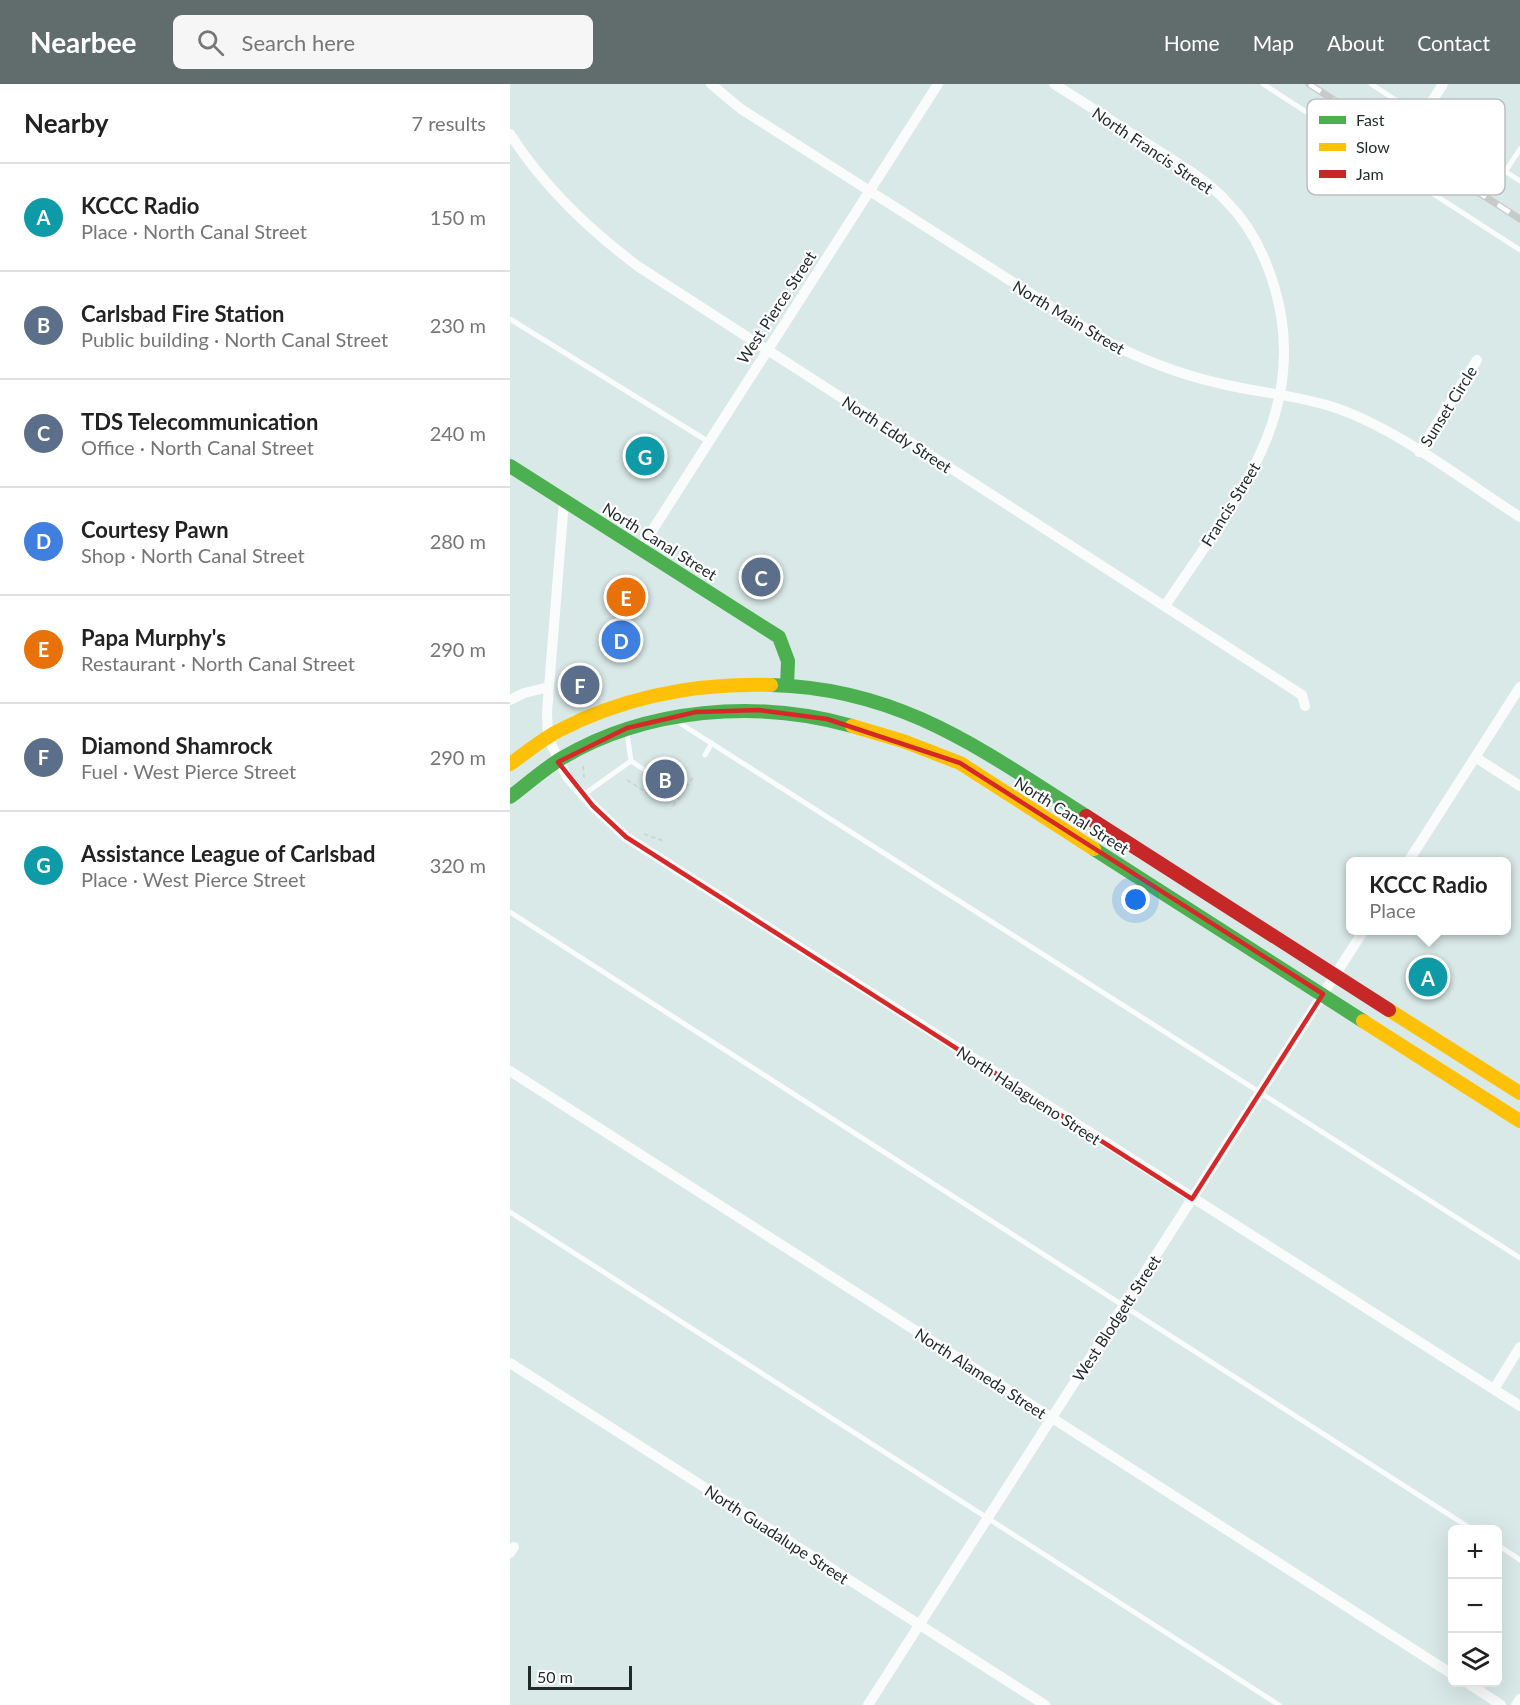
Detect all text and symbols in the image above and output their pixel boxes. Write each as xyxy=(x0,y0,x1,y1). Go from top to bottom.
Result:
search box xyxy=(173,15,593,69)
text: Nearbee xyxy=(30,25,137,59)
icon: search xyxy=(194,26,227,59)
text: Search here xyxy=(242,29,355,56)
text: Home xyxy=(1164,30,1220,55)
text: Map xyxy=(1253,30,1294,55)
text: About xyxy=(1327,30,1384,55)
text: Contact xyxy=(1417,30,1490,55)
legend xyxy=(1307,99,1505,195)
street label: North Francis Street xyxy=(1089,103,1217,197)
text: Nearby xyxy=(24,107,109,139)
text: Fast xyxy=(1356,110,1385,129)
text: 7 results xyxy=(411,111,486,135)
text: Slow xyxy=(1356,137,1390,156)
text: Jam xyxy=(1356,164,1384,183)
text: KCCC Radio xyxy=(81,192,199,219)
text: A xyxy=(37,205,50,229)
text: 150 m xyxy=(430,205,486,229)
text: Place · North Canal Street xyxy=(81,219,307,243)
street label: West Pierce Street xyxy=(733,247,820,367)
street label: North Main Street xyxy=(1010,276,1129,358)
text: Carlsbad Fire Station xyxy=(81,300,285,327)
text: B xyxy=(37,313,50,337)
text: 230 m xyxy=(430,313,486,337)
text: Public building · North Canal Street xyxy=(81,327,388,351)
street label: Sunset Circle xyxy=(1416,362,1480,450)
street label: North Eddy Street xyxy=(839,392,955,477)
text: TDS Telecommunication xyxy=(81,408,318,435)
text: C xyxy=(37,421,50,445)
text: 240 m xyxy=(430,421,486,445)
pin: G xyxy=(626,434,664,478)
text: Office · North Canal Street xyxy=(81,435,314,459)
street label: Francis Street xyxy=(1197,458,1264,550)
street label: North Canal Street xyxy=(599,498,721,584)
text: Courtesy Pawn xyxy=(81,516,229,543)
text: D xyxy=(36,529,51,553)
text: 280 m xyxy=(430,529,486,553)
text: Shop · North Canal Street xyxy=(81,543,305,567)
pin: C xyxy=(742,554,780,600)
pin: E xyxy=(606,574,646,620)
pin: D xyxy=(602,618,640,662)
text: Papa Murphy's xyxy=(81,624,226,651)
text: E xyxy=(38,637,49,661)
text: 290 m xyxy=(430,637,486,661)
text: Restaurant · North Canal Street xyxy=(81,651,355,675)
pin: F xyxy=(560,662,600,708)
text: Diamond Shamrock xyxy=(81,732,272,759)
text: F xyxy=(38,745,49,769)
text: 290 m xyxy=(430,745,486,769)
pin: B xyxy=(646,756,684,802)
text: Fuel · West Pierce Street xyxy=(81,759,296,783)
street label: North Canal Street xyxy=(1011,772,1133,858)
text: Assistance League of Carlsbad xyxy=(81,840,375,867)
text: G xyxy=(36,853,51,877)
text: 320 m xyxy=(430,853,486,877)
popup xyxy=(1346,857,1511,935)
text: Place · West Pierce Street xyxy=(81,867,306,891)
text: KCCC Radio xyxy=(1369,871,1488,898)
your location xyxy=(1121,885,1150,914)
text: Place xyxy=(1369,898,1416,922)
pin: A xyxy=(1408,954,1448,1000)
street label: North Halagueno Street xyxy=(954,1041,1104,1149)
street label: West Blodgett Street xyxy=(1068,1251,1164,1385)
street label: North Alameda Street xyxy=(912,1324,1050,1423)
street label: North Guadalupe Street xyxy=(702,1480,853,1588)
map controls xyxy=(1448,1525,1502,1687)
button: + xyxy=(1448,1525,1502,1579)
button: − xyxy=(1448,1579,1502,1633)
button: layers xyxy=(1448,1633,1502,1687)
scale bar xyxy=(528,1663,632,1690)
text: 50 m xyxy=(537,1667,573,1686)

